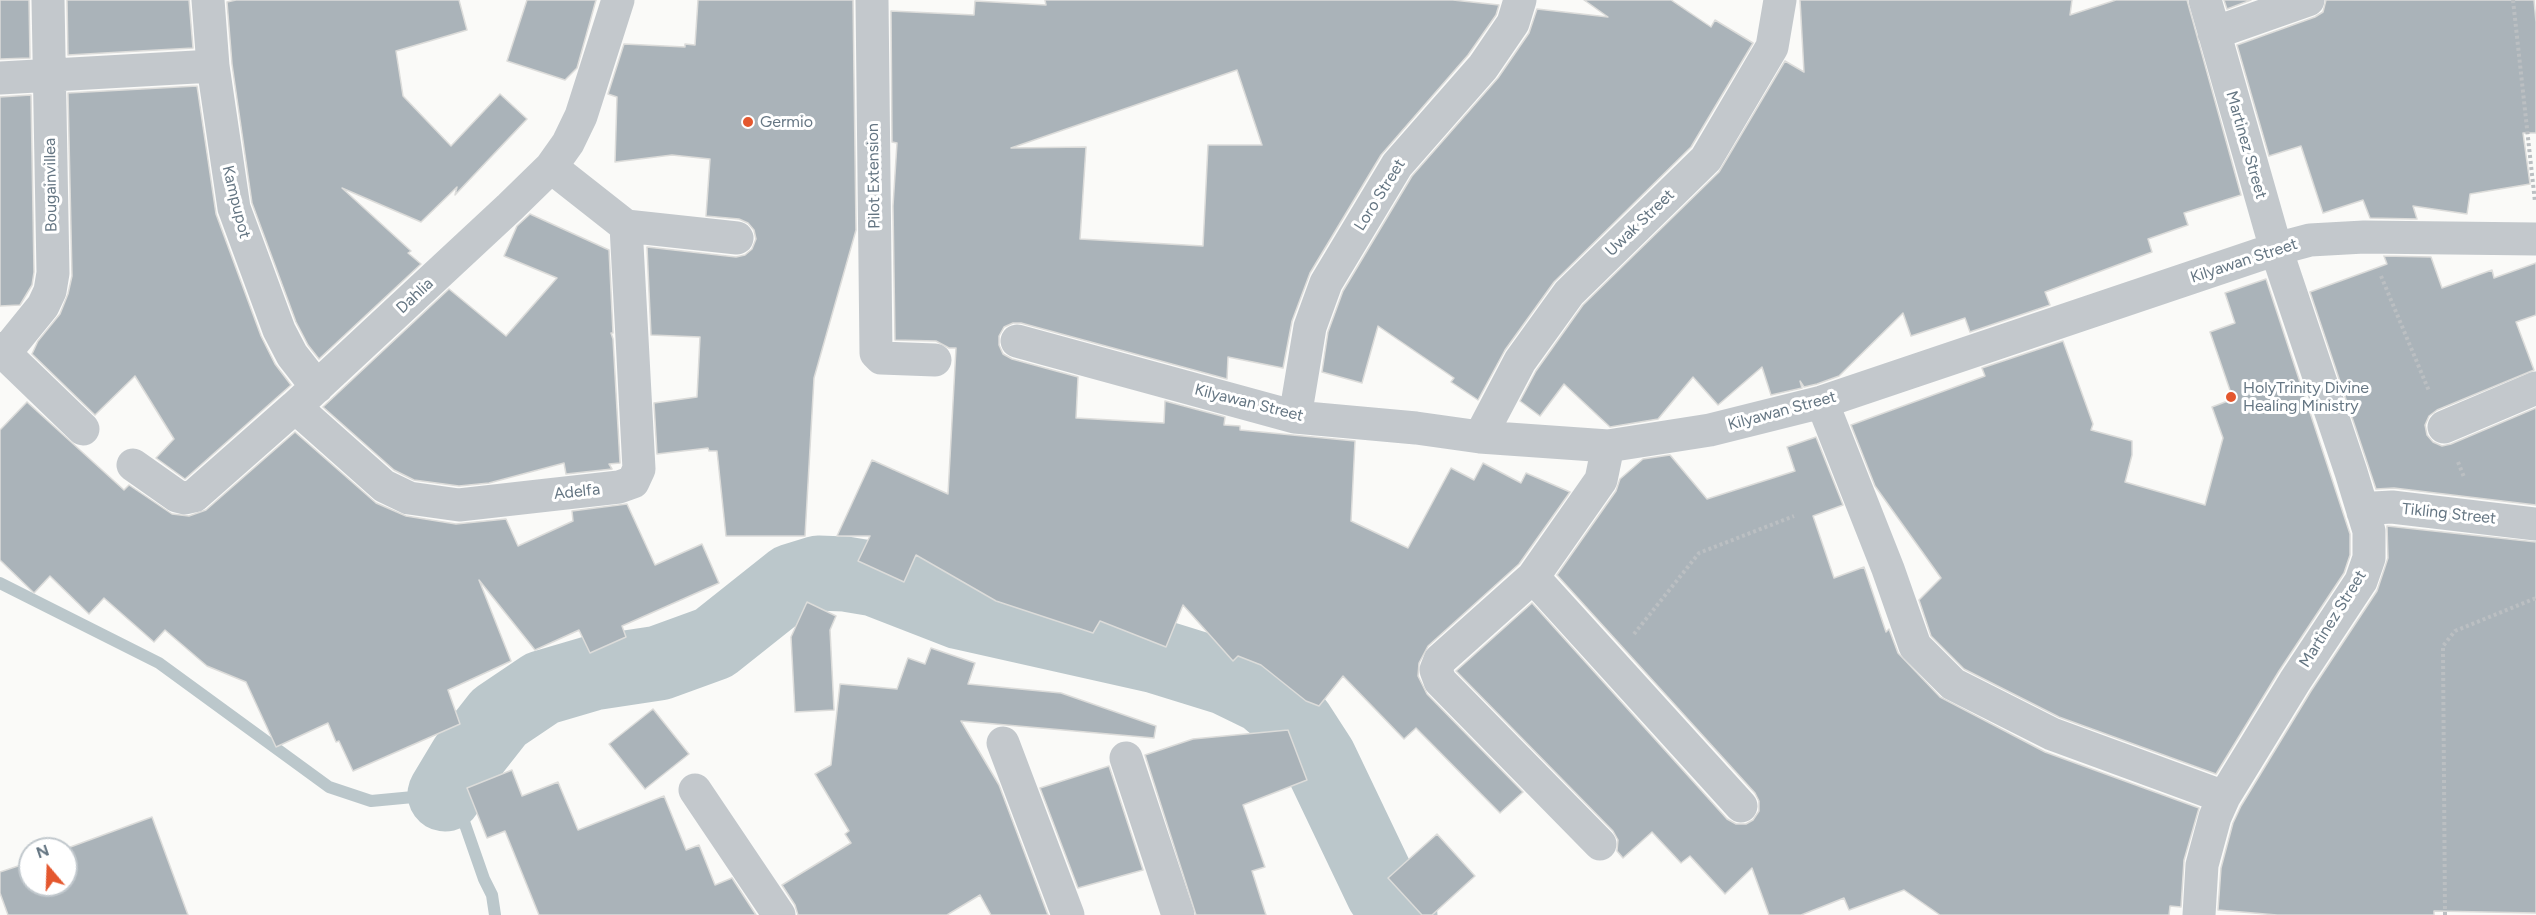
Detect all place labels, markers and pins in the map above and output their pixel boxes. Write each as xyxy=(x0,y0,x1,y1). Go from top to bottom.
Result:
place label: Germio xyxy=(760,112,813,132)
marker: Germio xyxy=(741,115,755,129)
place label: HolyTrinity Divine Healing Ministry xyxy=(2243,378,2369,416)
marker: HolyTrinity Divine Healing Ministry xyxy=(2224,390,2238,404)

